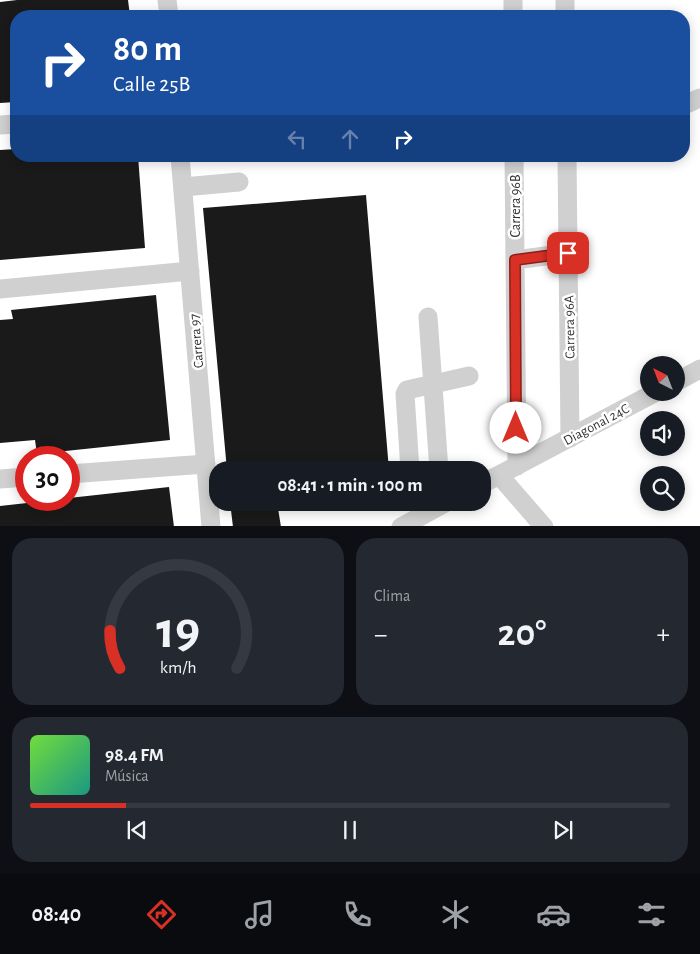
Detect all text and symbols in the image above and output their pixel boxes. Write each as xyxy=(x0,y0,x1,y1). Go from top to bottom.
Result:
icon: right xyxy=(30,30,95,95)
text: 80 m xyxy=(113,32,182,67)
text: Calle 25B xyxy=(113,73,190,95)
icon: left xyxy=(283,125,311,153)
icon: ahead xyxy=(336,125,364,153)
icon: right xyxy=(389,125,417,153)
street label: Carrera 96B xyxy=(509,175,523,237)
pin xyxy=(547,232,589,274)
icon: arrive xyxy=(554,239,582,267)
street label: Carrera 96A xyxy=(562,295,578,359)
street label: Carrera 97 xyxy=(188,313,206,369)
north arrow xyxy=(640,356,685,401)
map controls xyxy=(640,356,685,511)
position arrow xyxy=(489,401,541,453)
street label: Diagonal 24C xyxy=(561,402,632,448)
button: sound xyxy=(640,411,685,456)
speed limit sign: 30 xyxy=(15,446,80,511)
button: search xyxy=(640,466,685,511)
text: 08:41 · 1 min · 100 m xyxy=(277,476,423,495)
text: Clima xyxy=(374,588,410,604)
text: 19 xyxy=(156,605,200,657)
text: 20° xyxy=(498,615,546,653)
text: − xyxy=(374,621,387,649)
text: + xyxy=(657,621,670,649)
text: km/h xyxy=(160,659,196,677)
text: 98.4 FM xyxy=(105,746,164,765)
text: Música xyxy=(105,768,149,784)
icon: previous xyxy=(123,816,151,844)
icon: pause xyxy=(336,816,364,844)
icon: next xyxy=(549,816,577,844)
icon: directions xyxy=(144,897,179,932)
icon: music xyxy=(242,897,277,932)
icon: phone xyxy=(340,897,375,932)
icon: climate xyxy=(438,897,473,932)
icon: car xyxy=(536,897,571,932)
icon: filters xyxy=(634,897,669,932)
text: 08:40 xyxy=(31,903,81,925)

